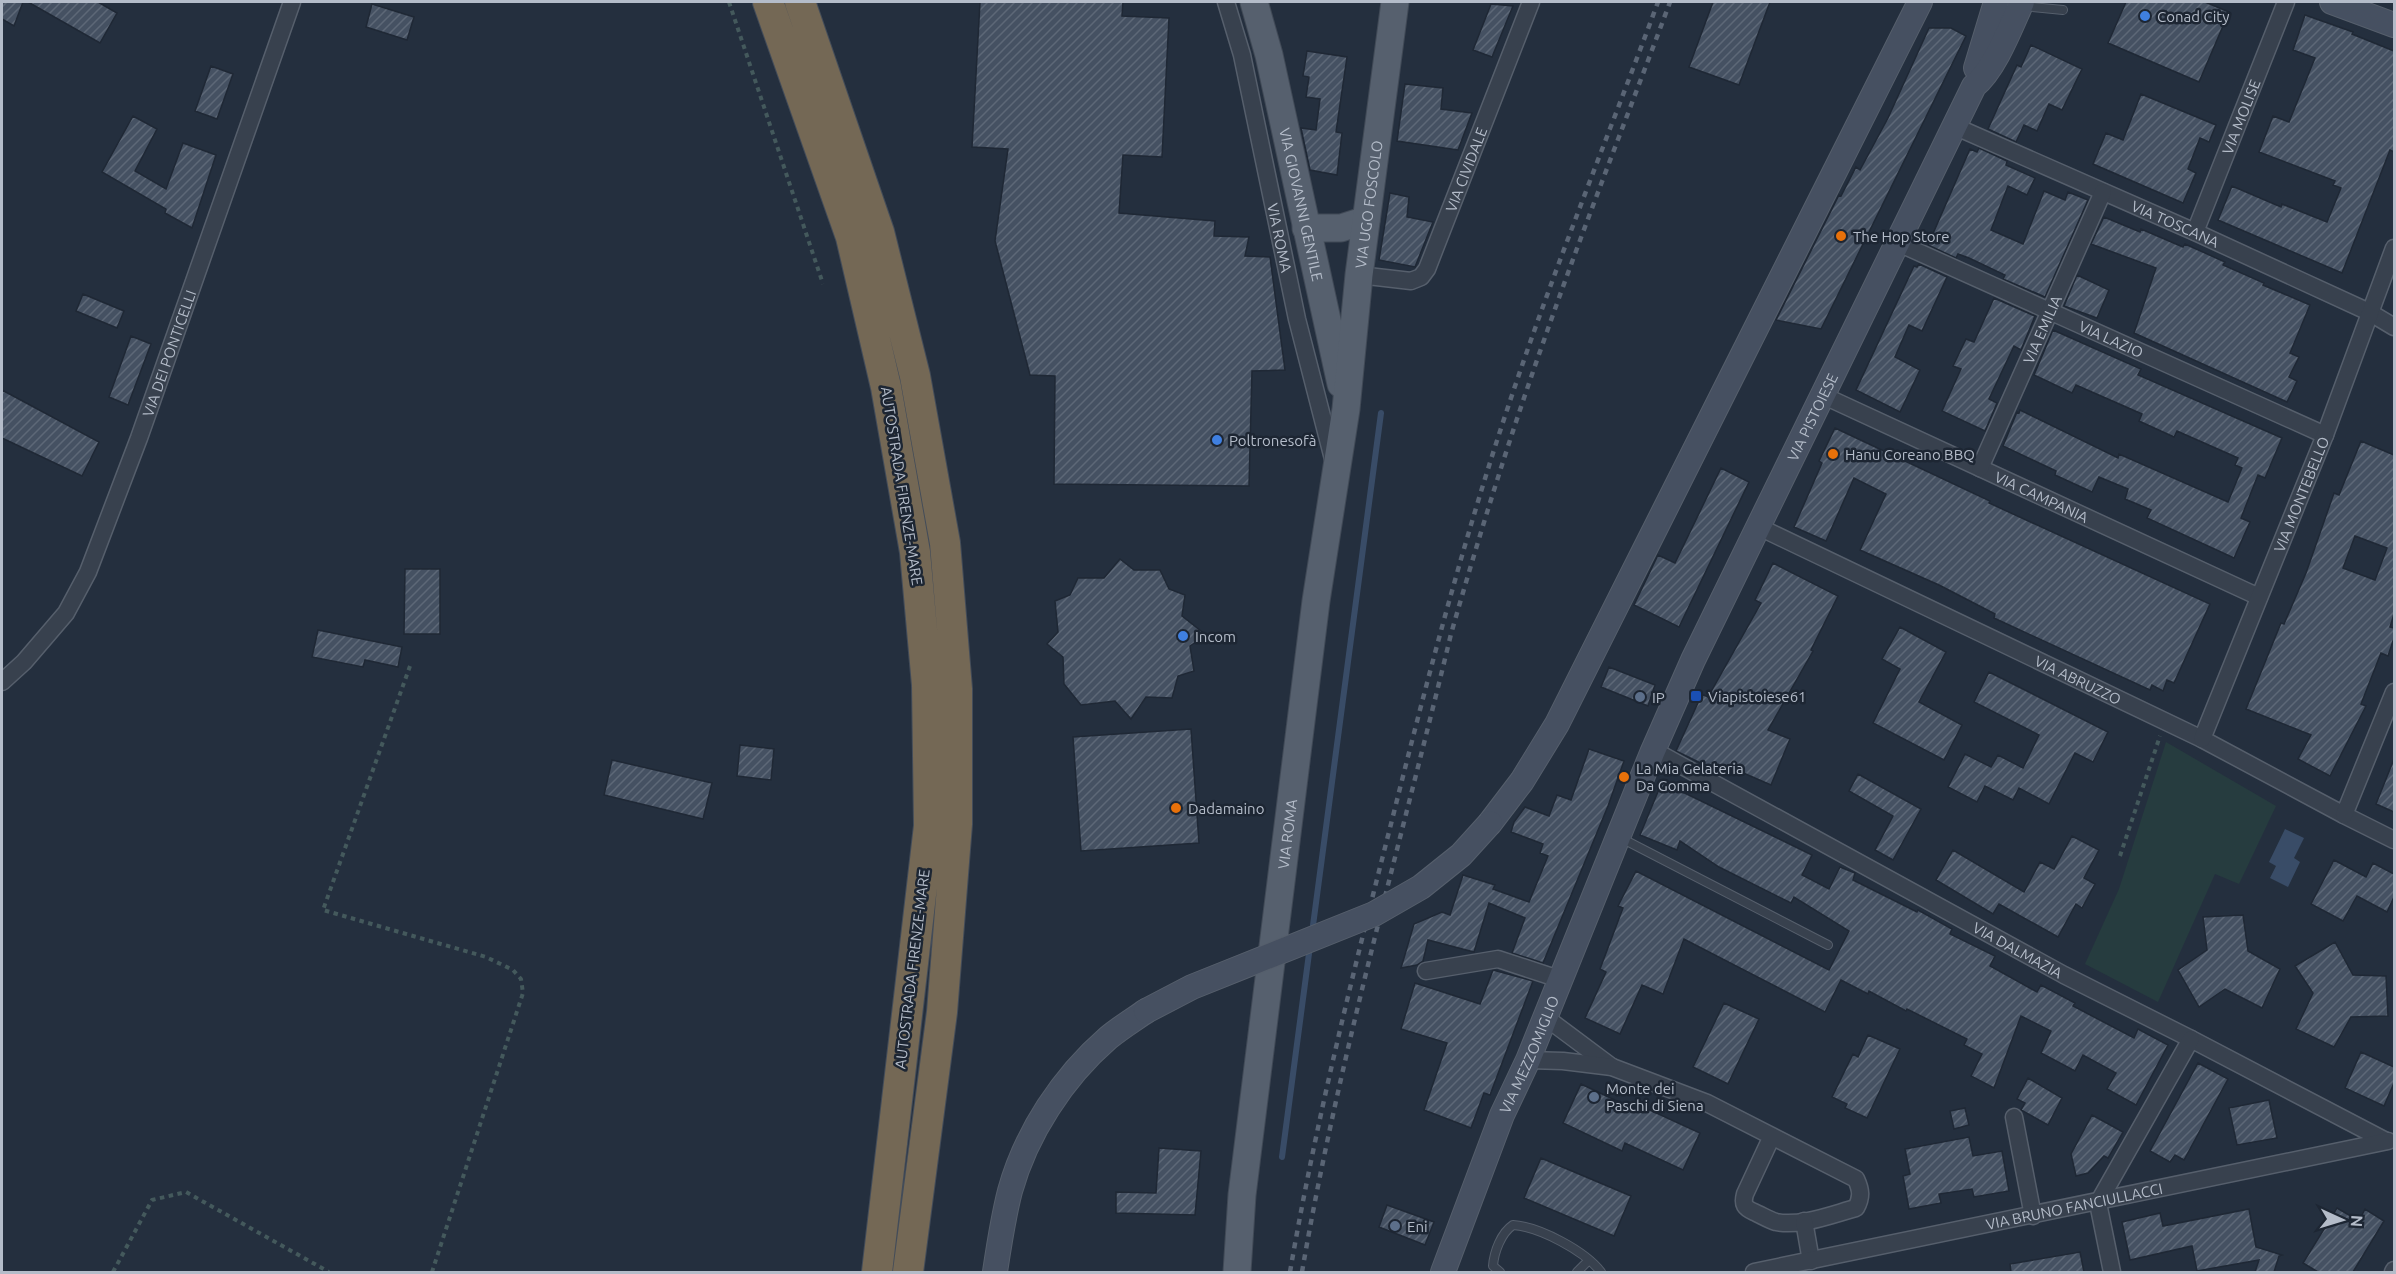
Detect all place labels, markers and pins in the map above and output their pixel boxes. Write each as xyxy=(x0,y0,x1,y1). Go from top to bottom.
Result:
place label: Conad City xyxy=(2157,8,2229,25)
marker: Conad City xyxy=(2138,9,2152,23)
place label: The Hop Store xyxy=(1853,228,1950,245)
marker: The Hop Store xyxy=(1834,229,1848,243)
place label: Poltronesofà xyxy=(1229,432,1316,449)
marker: Poltronesofà xyxy=(1210,433,1224,447)
place label: Hanu Coreano BBQ xyxy=(1845,446,1975,463)
marker: Hanu Coreano BBQ xyxy=(1826,447,1840,461)
place label: Incom xyxy=(1195,628,1236,645)
marker: Incom xyxy=(1176,629,1190,643)
place label: Viapistoiese61 xyxy=(1708,688,1807,705)
place label: IP xyxy=(1652,689,1665,706)
marker: Viapistoiese61 xyxy=(1689,689,1703,703)
marker: IP xyxy=(1633,690,1647,704)
place label: La Mia Gelateria Da Gomma xyxy=(1636,760,1744,794)
marker: La Mia Gelateria Da Gomma xyxy=(1617,770,1631,784)
place label: Dadamaino xyxy=(1188,800,1264,817)
marker: Dadamaino xyxy=(1169,801,1183,815)
place label: Monte dei Paschi di Siena xyxy=(1606,1080,1704,1114)
marker: Monte dei Paschi di Siena xyxy=(1587,1090,1601,1104)
place label: Eni xyxy=(1407,1218,1428,1235)
marker: Eni xyxy=(1388,1219,1402,1233)

